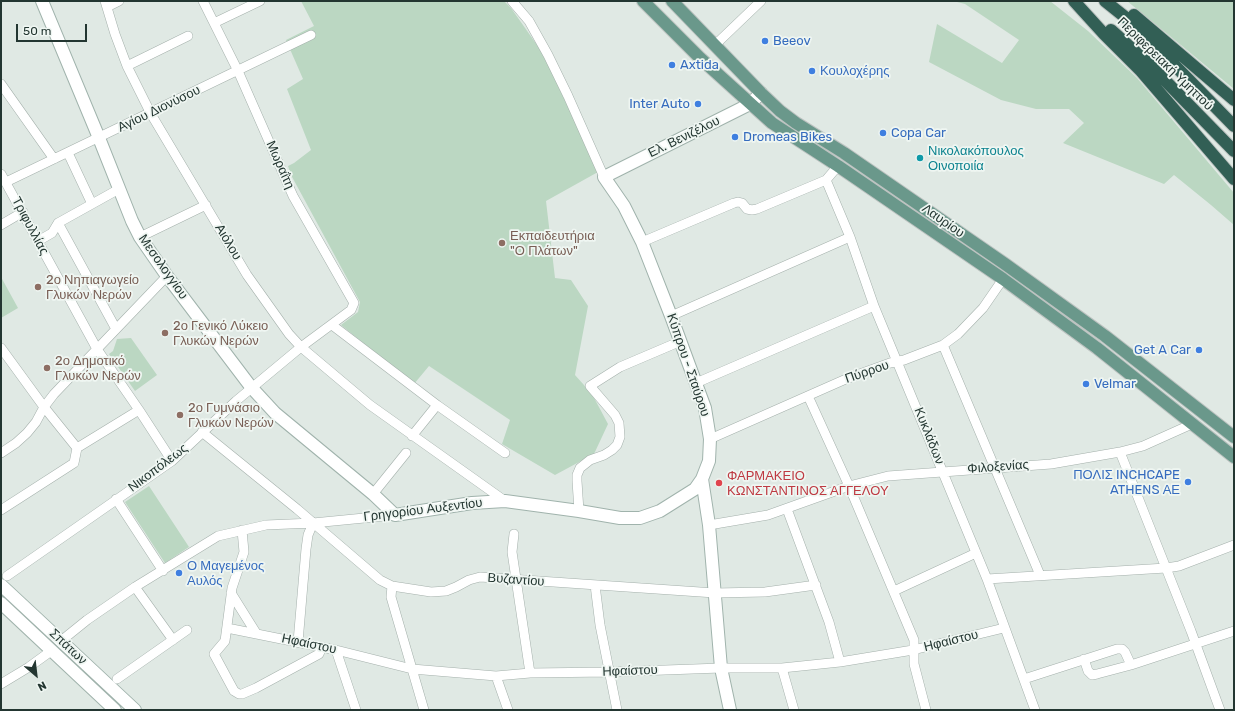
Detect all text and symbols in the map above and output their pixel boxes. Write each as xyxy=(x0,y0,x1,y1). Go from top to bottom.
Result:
street label: Περιφερειακή Υμηττού xyxy=(1114,14,1216,114)
scale bar xyxy=(18,16,89,42)
text: 50 m xyxy=(23,24,51,38)
place label: Beeov xyxy=(773,33,811,49)
marker: Beeov xyxy=(760,36,770,46)
place label: Axtida xyxy=(680,57,719,73)
marker: Axtida xyxy=(667,60,677,70)
place label: Κουλοχέρης xyxy=(820,63,890,79)
marker: Κουλοχέρης xyxy=(807,66,817,76)
street label: Αγίου Διονύσου xyxy=(115,82,203,136)
place label: Inter Auto xyxy=(629,96,690,112)
marker: Inter Auto xyxy=(693,99,703,109)
street label: Ελ. Βενιζέλου xyxy=(646,113,722,161)
place label: Copa Car xyxy=(891,125,946,141)
marker: Copa Car xyxy=(878,128,888,138)
place label: Dromeas Bikes xyxy=(743,129,832,145)
marker: Dromeas Bikes xyxy=(730,132,740,142)
street label: Μωραΐτη xyxy=(262,138,298,192)
place label: Νικολακόπουλος Οινοποιία xyxy=(928,143,1024,174)
marker: Νικολακόπουλος Οινοποιία xyxy=(915,153,925,163)
street label: Τριφυλλίας xyxy=(8,194,52,258)
street label: Λαυρίου xyxy=(919,201,967,241)
street label: Αιόλου xyxy=(211,221,245,263)
place label: Εκπαιδευτήρια "Ο Πλάτων" xyxy=(510,228,595,259)
street label: Μεσολογγίου xyxy=(135,232,191,302)
marker: Εκπαιδευτήρια "Ο Πλάτων" xyxy=(497,238,507,248)
place label: 2ο Νηπιαγωγείο Γλυκών Νερών xyxy=(46,272,139,303)
marker: 2ο Νηπιαγωγείο Γλυκών Νερών xyxy=(33,282,43,292)
street label: Κύπρου - Σταύρου xyxy=(663,311,713,419)
place label: 2ο Γενικό Λύκειο Γλυκών Νερών xyxy=(173,318,268,349)
marker: 2ο Γενικό Λύκειο Γλυκών Νερών xyxy=(160,328,170,338)
place label: Get A Car xyxy=(1134,342,1191,358)
marker: Get A Car xyxy=(1194,345,1204,355)
place label: 2ο Δημοτικό Γλυκών Νερών xyxy=(55,353,141,384)
street label: Πύρρου xyxy=(843,357,891,387)
marker: 2ο Δημοτικό Γλυκών Νερών xyxy=(42,363,52,373)
place label: Velmar xyxy=(1094,376,1136,392)
marker: Velmar xyxy=(1081,379,1091,389)
place label: 2ο Γυμνάσιο Γλυκών Νερών xyxy=(188,400,274,431)
street label: Κυκλάδων xyxy=(911,405,947,467)
marker: 2ο Γυμνάσιο Γλυκών Νερών xyxy=(175,410,185,420)
street label: Νικοπόλεως xyxy=(125,441,191,495)
street label: Φιλοξενίας xyxy=(967,457,1029,477)
place label: ΠΟΛΙΣ INCHCAPE ATHENS ΑΕ xyxy=(1073,467,1180,498)
place label: ΦΑΡΜΑΚΕΙΟ ΚΩΝΣΤΑΝΤΙΝΟΣ ΑΓΓΕΛΟΥ xyxy=(727,468,889,499)
marker: ΠΟΛΙΣ INCHCAPE ATHENS ΑΕ xyxy=(1183,477,1193,487)
marker: ΦΑΡΜΑΚΕΙΟ ΚΩΝΣΤΑΝΤΙΝΟΣ ΑΓΓΕΛΟΥ xyxy=(714,478,724,488)
street label: Γρηγορίου Αυξεντίου xyxy=(363,495,483,525)
place label: Ο Μαγεμένος Αυλός xyxy=(187,558,264,589)
marker: Ο Μαγεμένος Αυλός xyxy=(174,568,184,578)
street label: Βυζαντίου xyxy=(487,570,545,590)
street label: Σπάτων xyxy=(46,626,90,668)
street label: Ηφαίστου xyxy=(922,627,980,655)
street label: Ηφαίστου xyxy=(280,631,338,657)
north arrow xyxy=(16,655,56,695)
street label: Ηφαίστου xyxy=(602,662,658,680)
text: N xyxy=(35,678,48,694)

